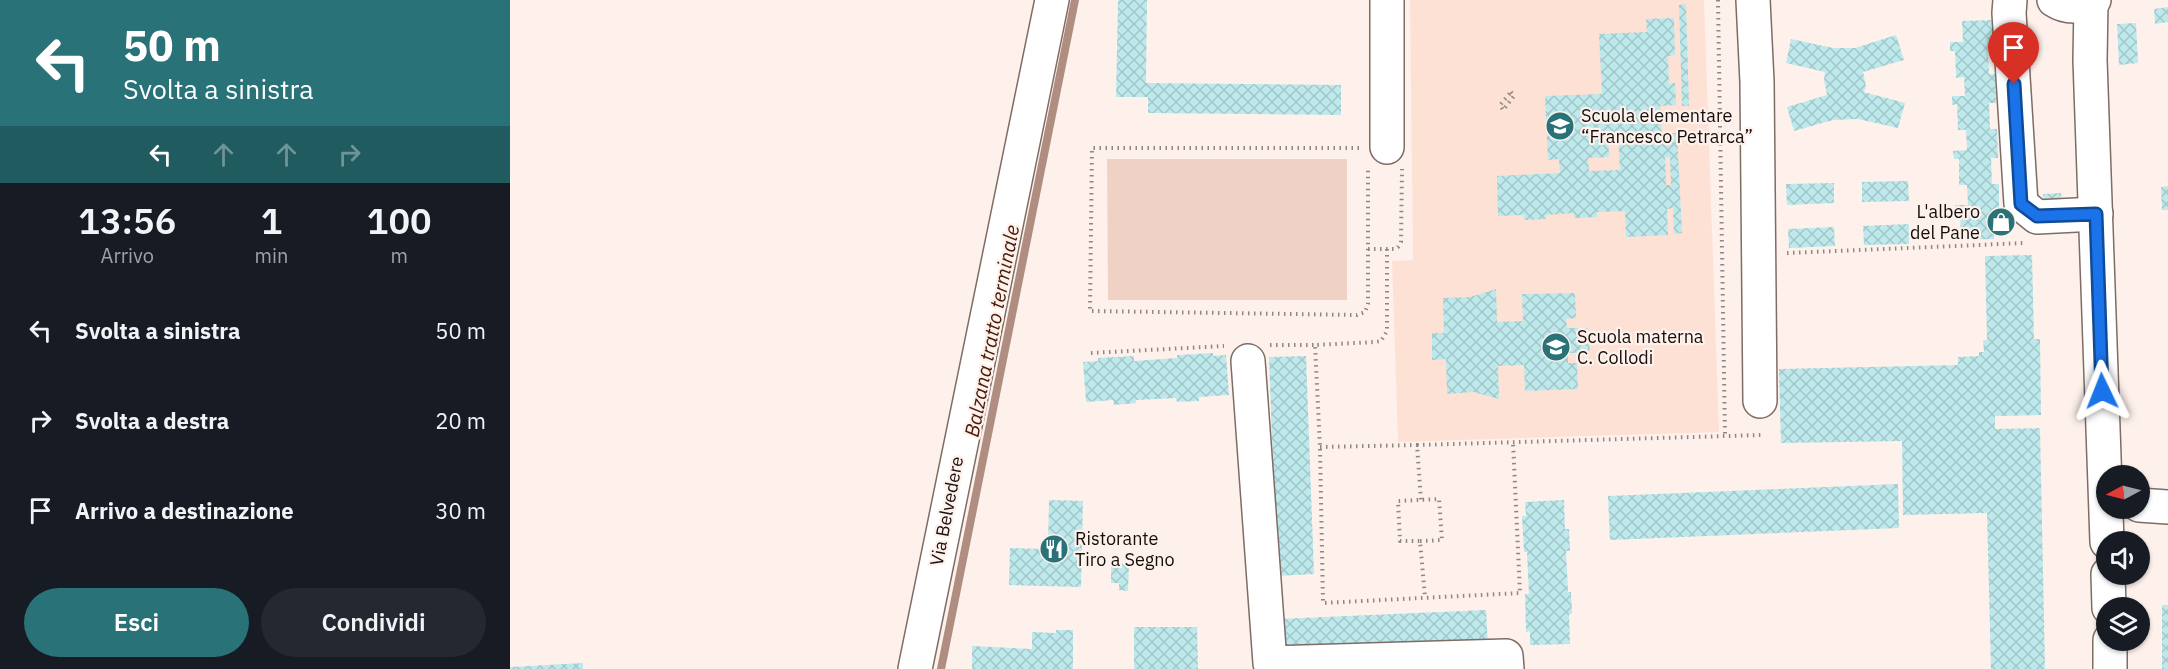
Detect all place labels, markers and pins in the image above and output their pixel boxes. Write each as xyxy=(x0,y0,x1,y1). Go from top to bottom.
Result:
pin xyxy=(1988,22,2039,84)
place label: Scuola elementare “Francesco Petrarca” xyxy=(1581,104,1753,148)
school or university icon: Scuola elementare “Francesco Petrarca” xyxy=(1544,110,1576,142)
place label: L'albero del Pane xyxy=(1910,200,1980,244)
shop icon: L'albero del Pane xyxy=(1985,206,2017,238)
place label: Scuola materna C. Collodi xyxy=(1577,325,1704,369)
school or university icon: Scuola materna C. Collodi xyxy=(1540,331,1572,363)
place label: Ristorante Tiro a Segno xyxy=(1075,527,1175,571)
restaurant icon: Ristorante Tiro a Segno xyxy=(1038,533,1070,565)

